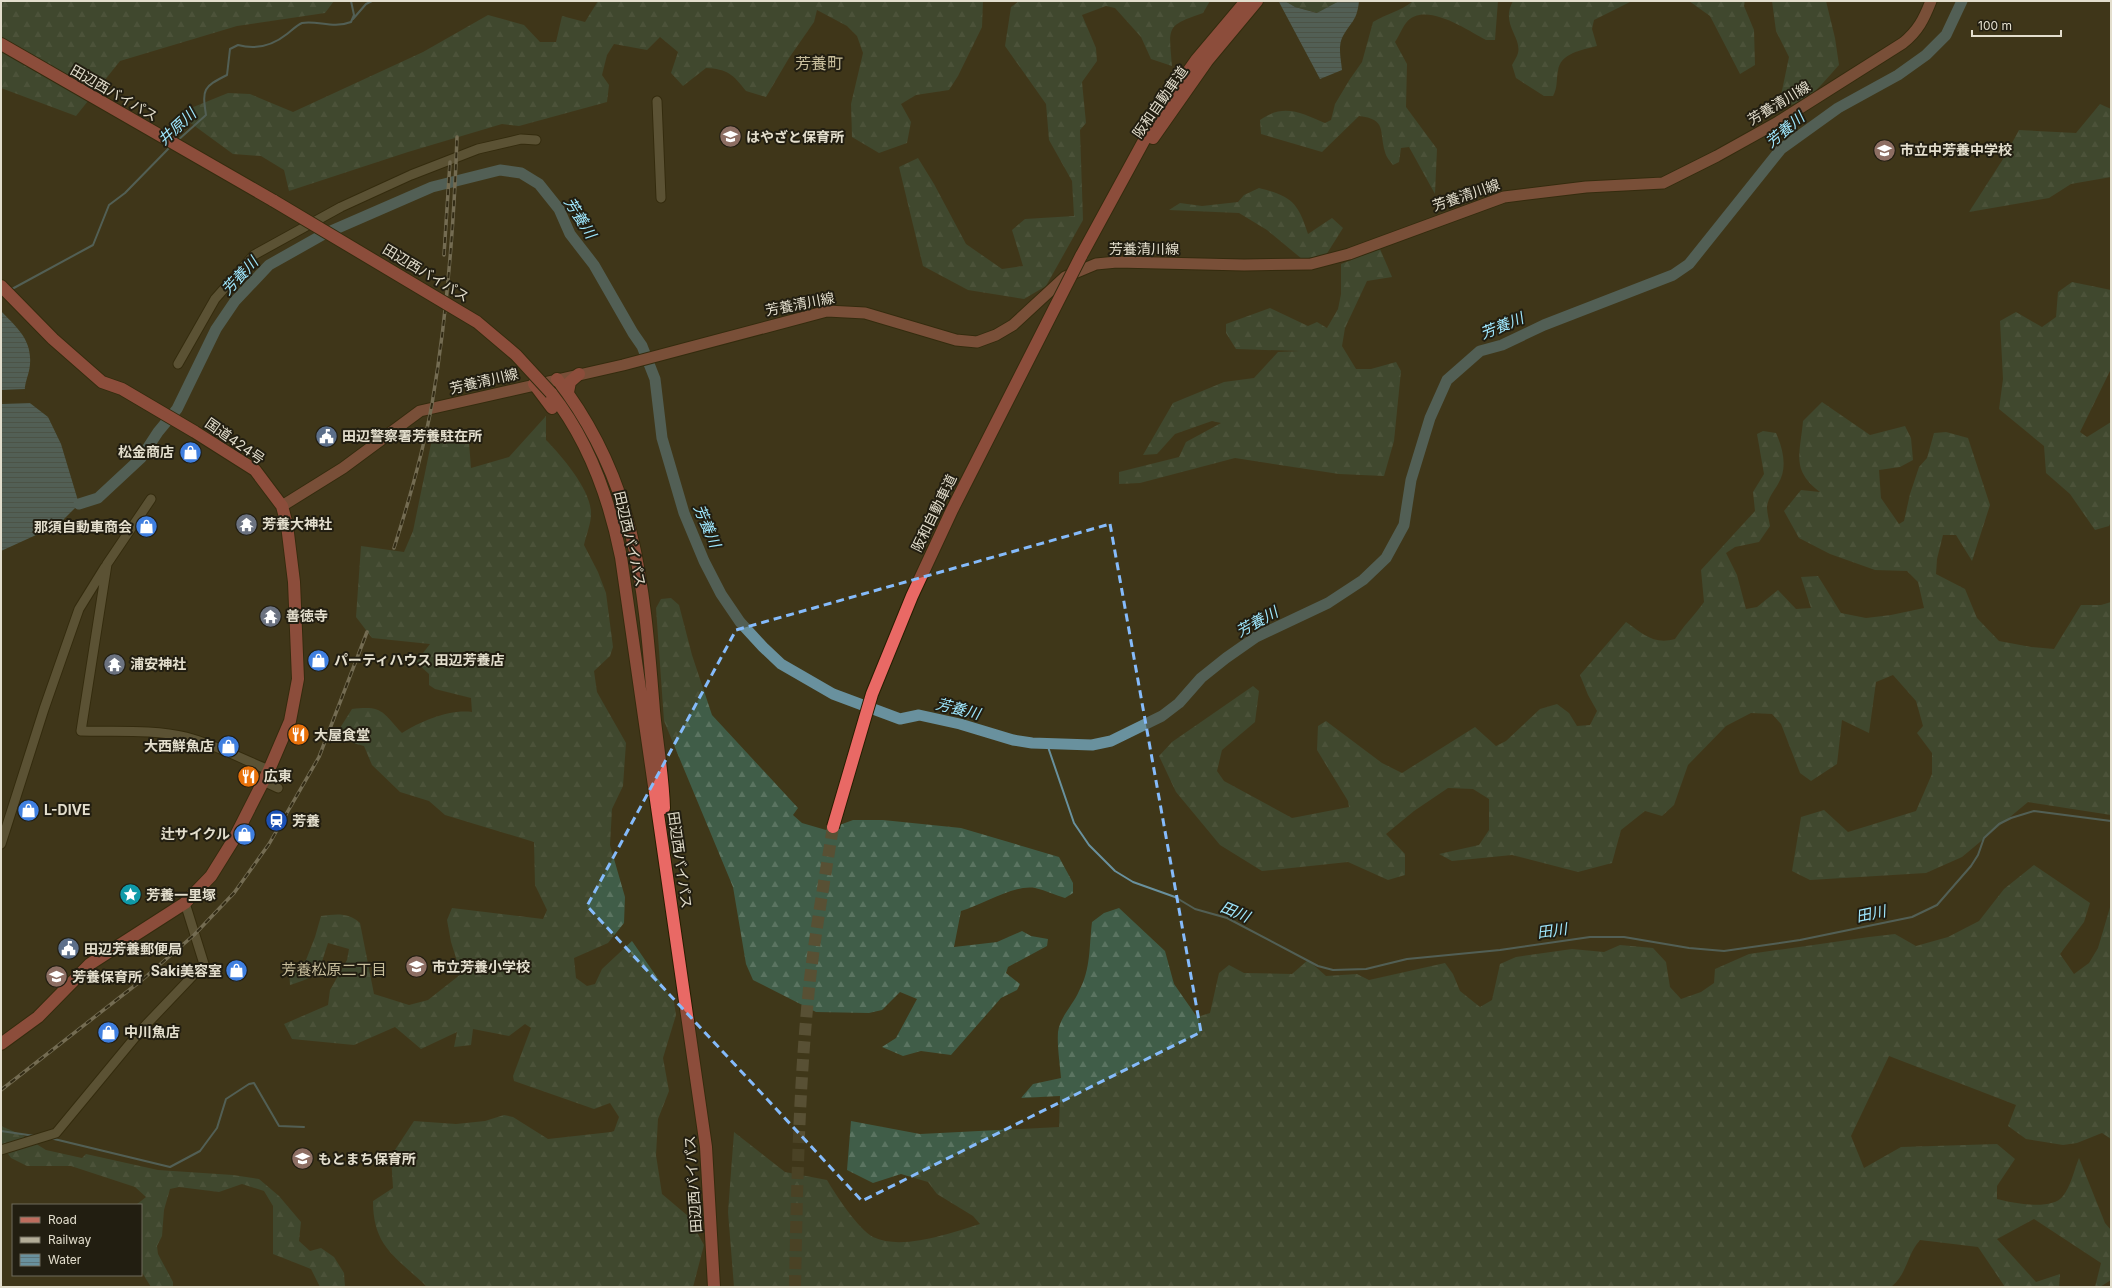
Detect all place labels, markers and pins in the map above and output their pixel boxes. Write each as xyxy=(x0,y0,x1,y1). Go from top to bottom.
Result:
school or university icon: はやざと保育所 xyxy=(718,124,744,150)
place label: はやざと保育所 xyxy=(746,128,844,145)
school or university icon: 市立中芳養中学校 xyxy=(1871,137,1897,163)
place label: 市立中芳養中学校 xyxy=(1900,141,2012,158)
public building icon: 田辺警察署芳養駐在所 xyxy=(313,423,339,449)
place label: 田辺警察署芳養駐在所 xyxy=(342,427,482,444)
shop icon: 松金商店 xyxy=(177,439,203,465)
place label: 松金商店 xyxy=(118,443,174,460)
temple icon: 芳養大神社 xyxy=(233,511,259,537)
shop icon: 那須自動車商会 xyxy=(134,514,160,540)
place label: 芳養大神社 xyxy=(262,515,332,532)
place label: 那須自動車商会 xyxy=(34,518,132,535)
temple icon: 善徳寺 xyxy=(258,603,284,629)
place label: 善徳寺 xyxy=(286,607,328,624)
shop icon: パーティハウス 田辺芳養店 xyxy=(305,647,331,673)
temple icon: 浦安神社 xyxy=(101,651,127,677)
place label: パーティハウス 田辺芳養店 xyxy=(334,651,504,668)
place label: 浦安神社 xyxy=(130,655,186,672)
restaurant icon: 大屋食堂 xyxy=(285,722,311,748)
place label: 大屋食堂 xyxy=(314,726,370,743)
shop icon: 大西鮮魚店 xyxy=(216,733,242,759)
place label: 大西鮮魚店 xyxy=(144,737,214,754)
restaurant icon: 広東 xyxy=(236,763,262,789)
place label: 広東 xyxy=(264,767,292,784)
shop icon: L-DIVE xyxy=(16,797,42,823)
place label: L-DIVE xyxy=(44,801,91,818)
station icon: 芳養 xyxy=(264,808,290,834)
place label: 芳養 xyxy=(292,812,320,829)
shop icon: 辻サイクル xyxy=(232,821,258,847)
place label: 辻サイクル xyxy=(161,825,230,842)
place icon: 芳養一里塚 xyxy=(118,882,144,908)
place label: 芳養一里塚 xyxy=(146,886,216,903)
public building icon: 田辺芳養郵便局 xyxy=(56,936,82,962)
place label: 田辺芳養郵便局 xyxy=(84,940,182,957)
school or university icon: 市立芳養小学校 xyxy=(404,954,430,980)
shop icon: Saki美容室 xyxy=(224,958,250,984)
place label: 市立芳養小学校 xyxy=(432,958,530,975)
place label: Saki美容室 xyxy=(151,962,222,979)
school or university icon: 芳養保育所 xyxy=(44,964,70,990)
place label: 芳養保育所 xyxy=(72,968,142,985)
shop icon: 中川魚店 xyxy=(95,1019,121,1045)
place label: 中川魚店 xyxy=(124,1023,180,1040)
school or university icon: もとまち保育所 xyxy=(290,1146,316,1172)
place label: もとまち保育所 xyxy=(318,1150,416,1167)

